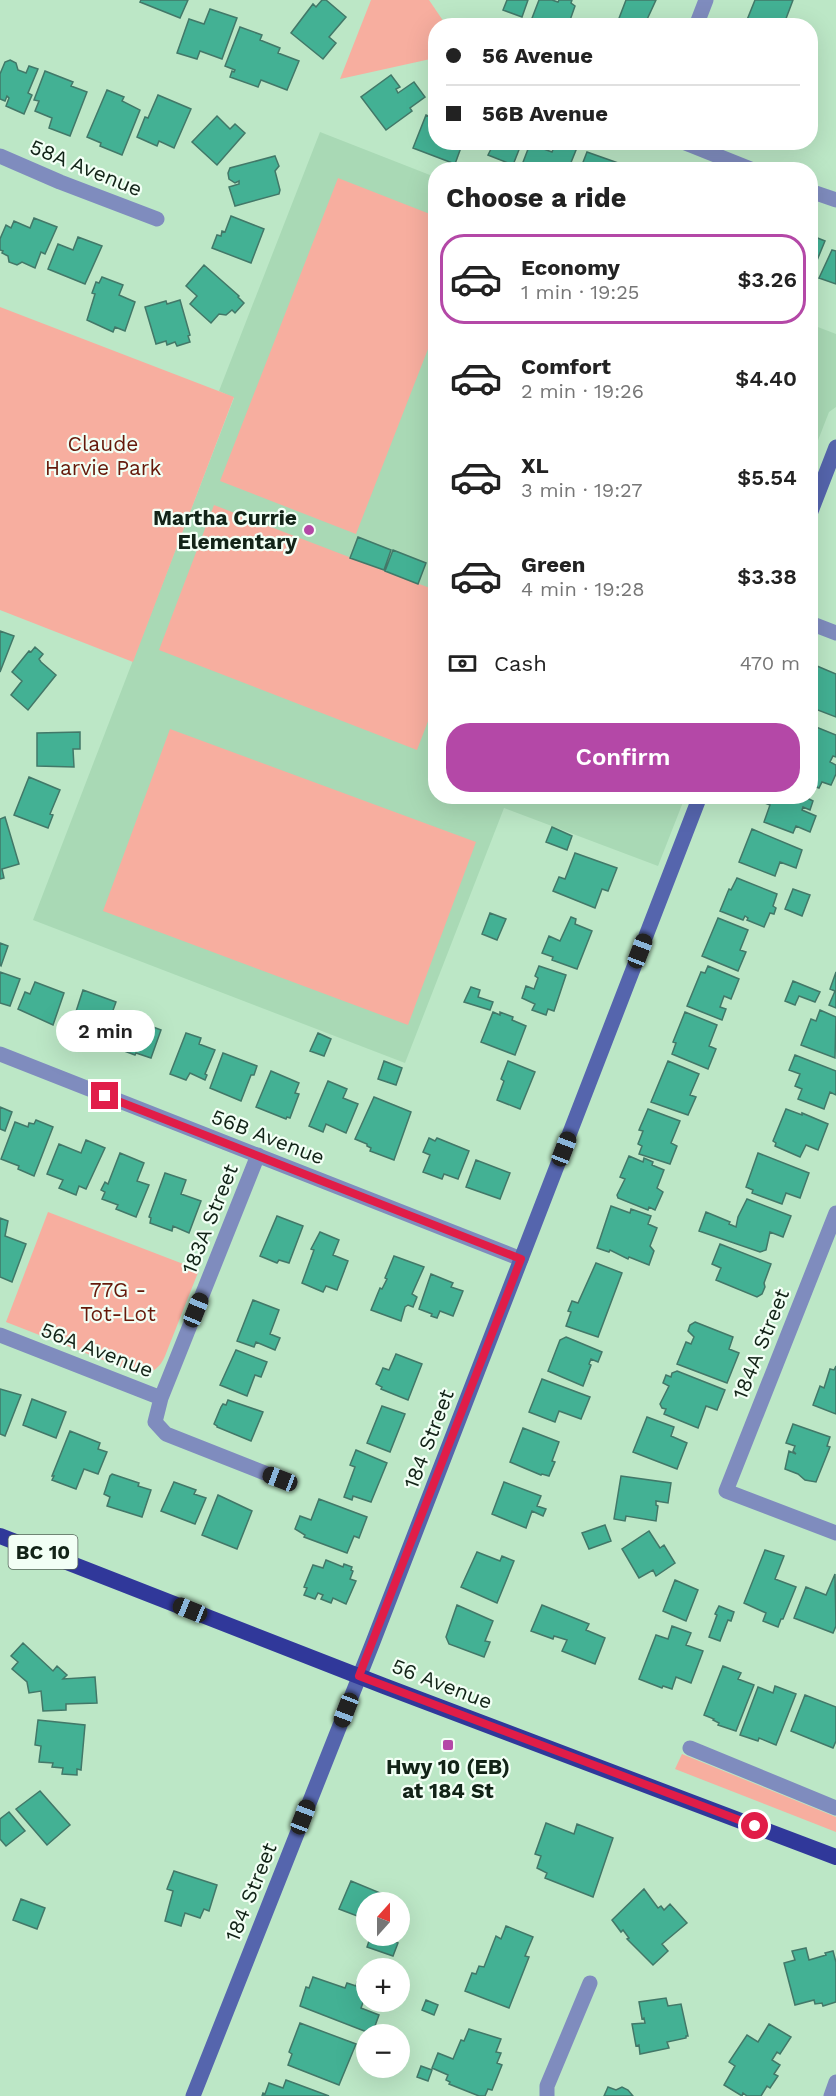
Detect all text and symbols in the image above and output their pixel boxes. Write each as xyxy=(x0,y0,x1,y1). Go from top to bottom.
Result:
text: 56 Avenue xyxy=(482,43,593,68)
text: 56B Avenue xyxy=(482,101,608,126)
street label: 58A Avenue xyxy=(26,134,146,201)
text: Choose a ride xyxy=(446,182,626,214)
icon: car xyxy=(449,252,503,306)
text: Economy xyxy=(521,255,620,280)
text: $3.26 xyxy=(737,267,797,292)
text: 1 min · 19:25 xyxy=(521,280,640,304)
icon: car xyxy=(449,351,503,405)
text: Comfort xyxy=(521,354,611,379)
text: $4.40 xyxy=(735,366,797,391)
text: 2 min · 19:26 xyxy=(521,379,644,403)
park label: Claude Harvie Park xyxy=(45,431,161,480)
icon: car xyxy=(449,450,503,504)
text: XL xyxy=(521,453,549,478)
text: $5.54 xyxy=(737,465,797,490)
text: 3 min · 19:27 xyxy=(521,478,643,502)
place label: Martha Currie Elementary xyxy=(153,505,297,554)
marker: Martha Currie Elementary xyxy=(302,523,316,537)
icon: car xyxy=(449,549,503,603)
text: Green xyxy=(521,552,585,577)
text: $3.38 xyxy=(737,564,797,589)
text: 4 min · 19:28 xyxy=(521,577,645,601)
icon: cash xyxy=(446,647,479,680)
text: Cash xyxy=(494,651,547,676)
text: 470 m xyxy=(740,651,800,675)
button: Confirm xyxy=(446,723,800,792)
car xyxy=(625,931,655,971)
callout: 2 min xyxy=(56,1009,154,1051)
text: 2 min xyxy=(78,1019,133,1043)
route end xyxy=(91,1082,118,1109)
street label: 56B Avenue xyxy=(208,1103,328,1170)
car xyxy=(549,1129,579,1169)
street label: 183A Street xyxy=(176,1160,243,1277)
park label: 77G - Tot-Lot xyxy=(80,1277,156,1326)
street label: 184A Street xyxy=(727,1285,794,1403)
car xyxy=(181,1290,211,1330)
street label: 56A Avenue xyxy=(37,1317,157,1382)
street label: 184 Street xyxy=(398,1385,459,1492)
car xyxy=(260,1464,300,1494)
road number: BC 10 xyxy=(9,1535,78,1569)
car xyxy=(170,1595,210,1625)
street label: 56 Avenue xyxy=(388,1653,496,1714)
car xyxy=(331,1690,361,1730)
marker: Hwy 10 (EB) at 184 St xyxy=(441,1738,455,1752)
place label: Hwy 10 (EB) at 184 St xyxy=(386,1754,510,1803)
car xyxy=(288,1797,318,1837)
route start xyxy=(741,1812,768,1839)
street label: 184 Street xyxy=(219,1839,282,1945)
north arrow xyxy=(356,1892,410,1946)
map controls xyxy=(356,1892,410,2078)
button: + xyxy=(356,1958,410,2012)
button: − xyxy=(356,2024,410,2078)

